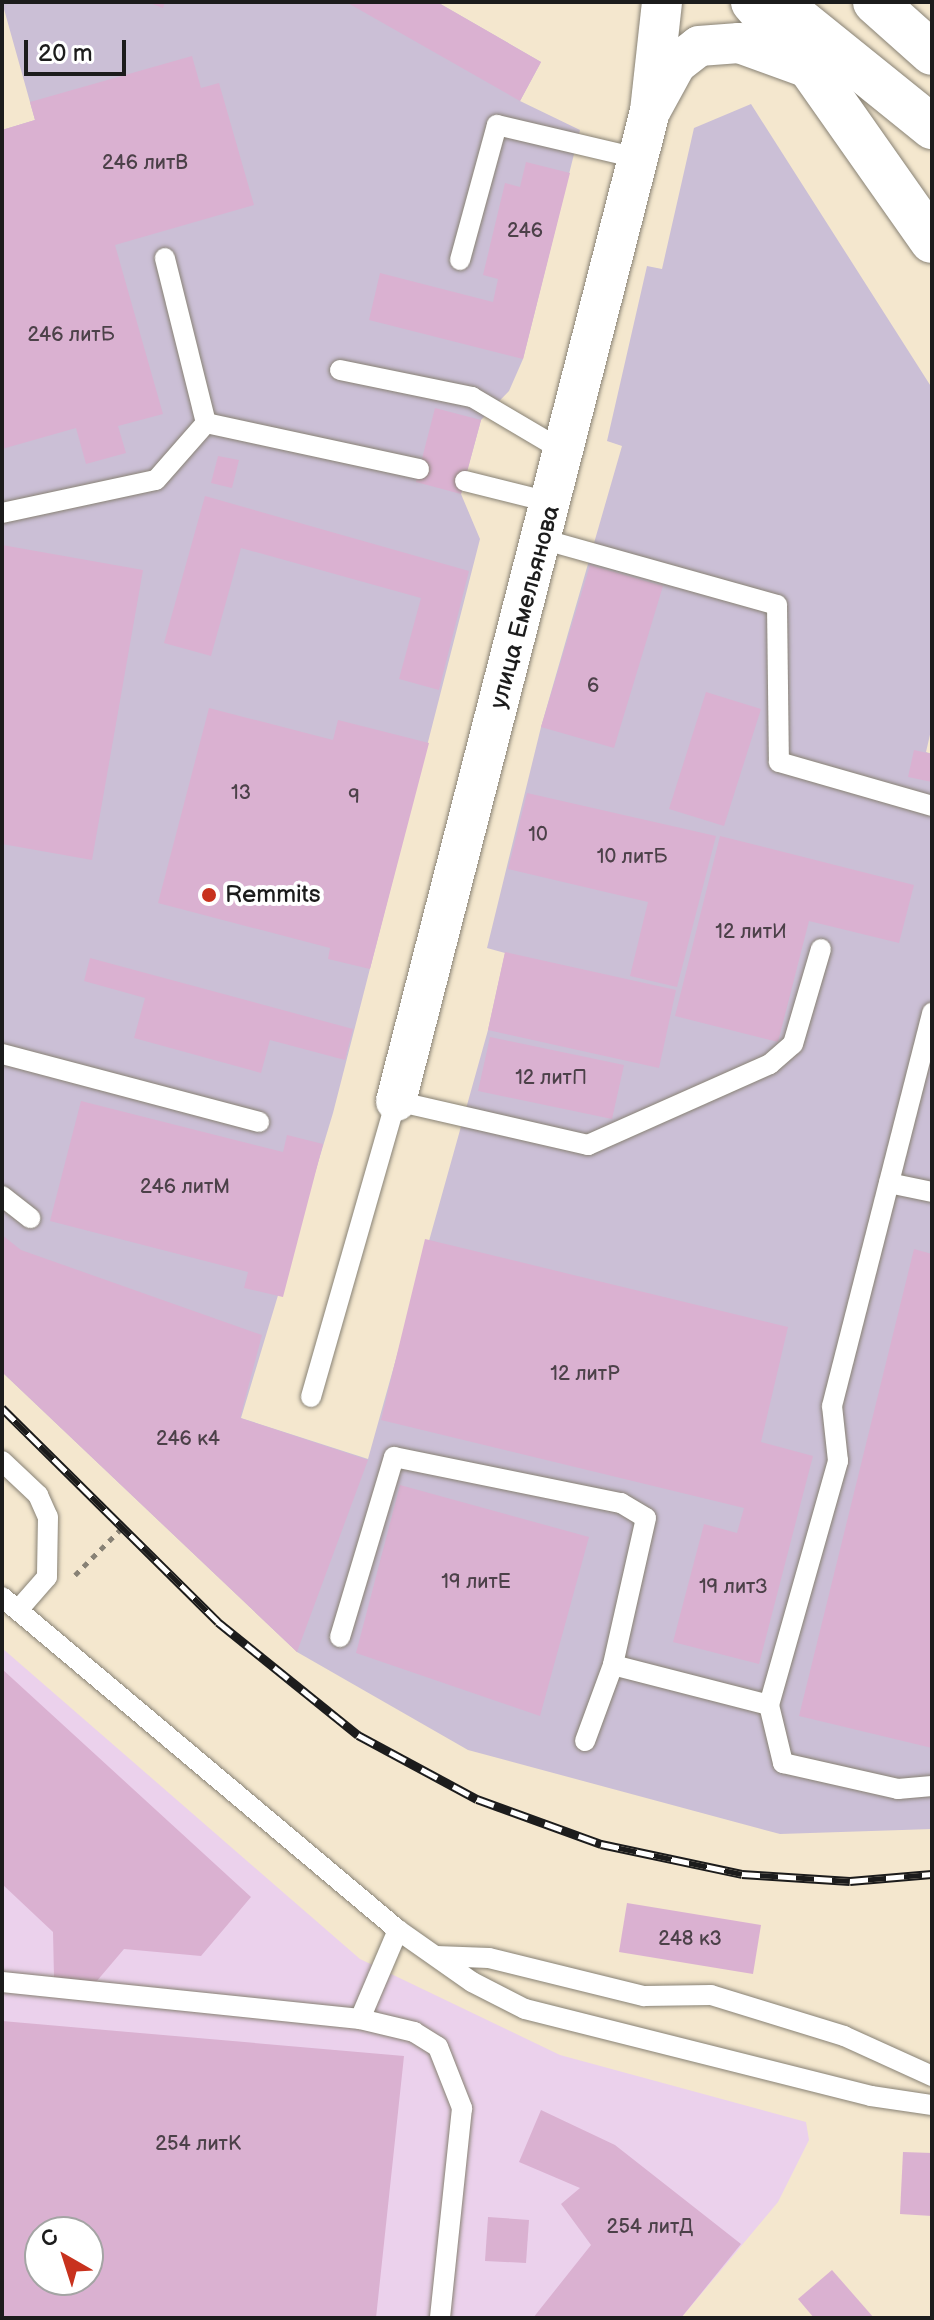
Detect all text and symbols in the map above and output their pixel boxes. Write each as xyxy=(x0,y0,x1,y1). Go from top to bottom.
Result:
scale bar xyxy=(28,24,130,74)
text: 20 m xyxy=(38,39,93,68)
house number: 246 литВ xyxy=(102,151,188,175)
house number: 246 xyxy=(507,219,543,243)
house number: 246 литБ xyxy=(28,323,114,347)
street label: улица Емельянова xyxy=(484,502,566,712)
house number: 6 xyxy=(587,674,599,698)
house number: 13 xyxy=(231,781,251,805)
house number: 9 xyxy=(348,785,360,809)
house number: 10 xyxy=(528,823,548,847)
house number: 10 литБ xyxy=(597,845,667,869)
place label: Remmits xyxy=(225,881,321,909)
marker: Remmits xyxy=(200,886,218,904)
house number: 12 литИ xyxy=(715,920,787,944)
house number: 12 литП xyxy=(515,1066,587,1090)
house number: 246 литМ xyxy=(140,1175,230,1199)
house number: 12 литР xyxy=(550,1362,620,1386)
house number: 246 к4 xyxy=(156,1427,220,1451)
house number: 19 литЕ xyxy=(441,1570,511,1594)
house number: 19 литЗ xyxy=(699,1575,767,1599)
house number: 248 к3 xyxy=(658,1927,722,1951)
house number: 254 литК xyxy=(155,2132,241,2156)
house number: 254 литД xyxy=(607,2215,693,2239)
north arrow xyxy=(24,2216,104,2296)
text: С xyxy=(35,2223,64,2254)

